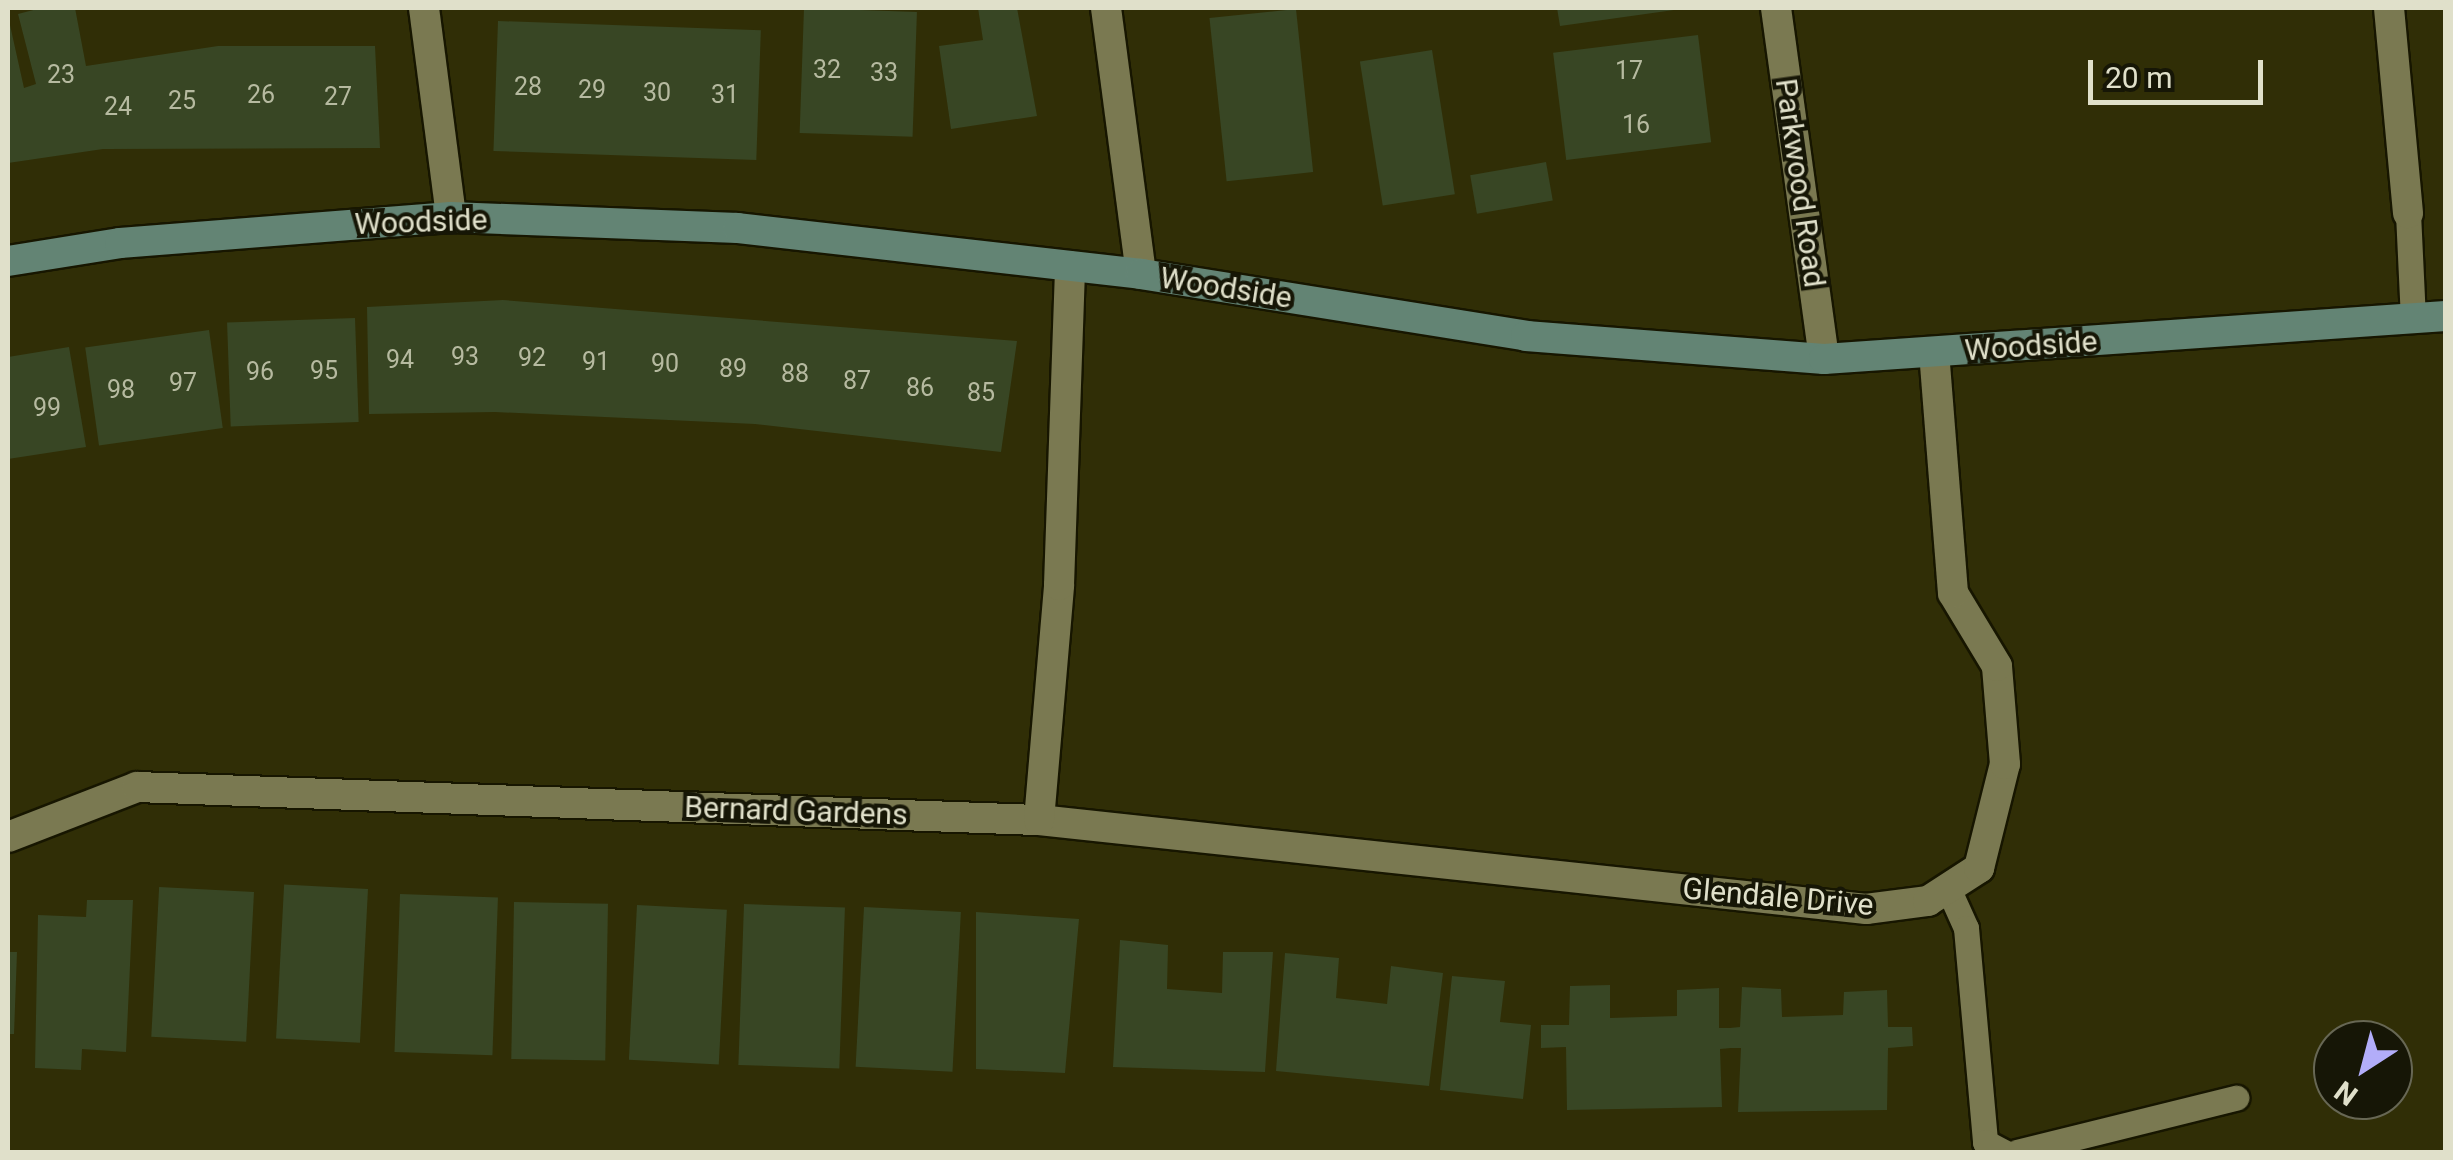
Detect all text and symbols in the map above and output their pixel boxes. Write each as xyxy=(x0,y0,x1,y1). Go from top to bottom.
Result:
scale bar xyxy=(2093,40,2268,102)
house number: 32 xyxy=(813,55,841,85)
house number: 17 xyxy=(1615,56,1643,86)
house number: 33 xyxy=(870,58,898,88)
house number: 23 xyxy=(47,60,75,90)
text: 20 m xyxy=(2105,60,2172,95)
house number: 28 xyxy=(514,72,542,102)
house number: 29 xyxy=(578,75,606,105)
street label: Parkwood Road xyxy=(1768,76,1832,290)
house number: 30 xyxy=(643,78,671,108)
house number: 26 xyxy=(247,80,275,110)
house number: 31 xyxy=(711,80,739,110)
house number: 27 xyxy=(324,82,352,112)
house number: 25 xyxy=(168,86,196,116)
house number: 24 xyxy=(104,92,132,122)
house number: 16 xyxy=(1622,110,1650,140)
street label: Woodside xyxy=(354,202,488,242)
street label: Woodside xyxy=(1158,260,1294,316)
street label: Woodside xyxy=(1963,323,2099,369)
house number: 93 xyxy=(451,342,479,372)
house number: 92 xyxy=(518,343,546,373)
house number: 94 xyxy=(386,345,414,375)
house number: 91 xyxy=(582,347,610,377)
house number: 90 xyxy=(651,349,679,379)
house number: 89 xyxy=(719,354,747,384)
house number: 95 xyxy=(310,356,338,386)
house number: 96 xyxy=(246,357,274,387)
house number: 88 xyxy=(781,359,809,389)
house number: 87 xyxy=(843,366,871,396)
house number: 97 xyxy=(169,368,197,398)
house number: 86 xyxy=(906,373,934,403)
house number: 98 xyxy=(107,375,135,405)
house number: 85 xyxy=(967,378,995,408)
house number: 99 xyxy=(33,393,61,423)
street label: Bernard Gardens xyxy=(684,789,908,833)
street label: Glendale Drive xyxy=(1681,871,1875,923)
north arrow xyxy=(2313,1020,2413,1120)
text: N xyxy=(2329,1074,2364,1112)

